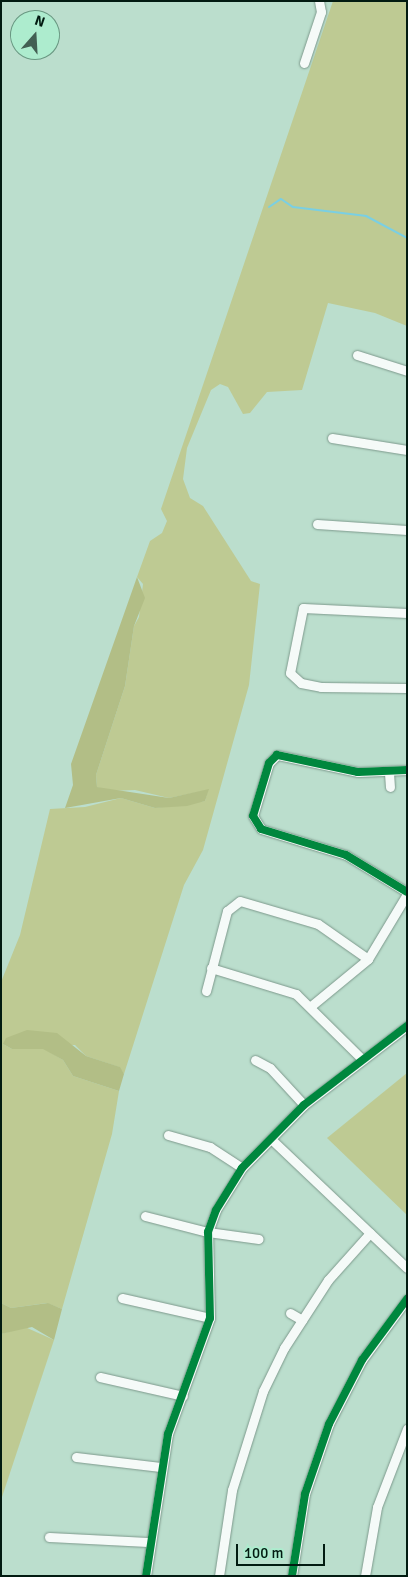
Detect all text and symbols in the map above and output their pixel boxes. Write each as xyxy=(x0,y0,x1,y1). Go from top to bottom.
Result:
north arrow xyxy=(10,10,60,60)
text: N xyxy=(32,12,47,31)
scale bar xyxy=(238,1534,327,1566)
text: 100 m xyxy=(244,1544,284,1562)

